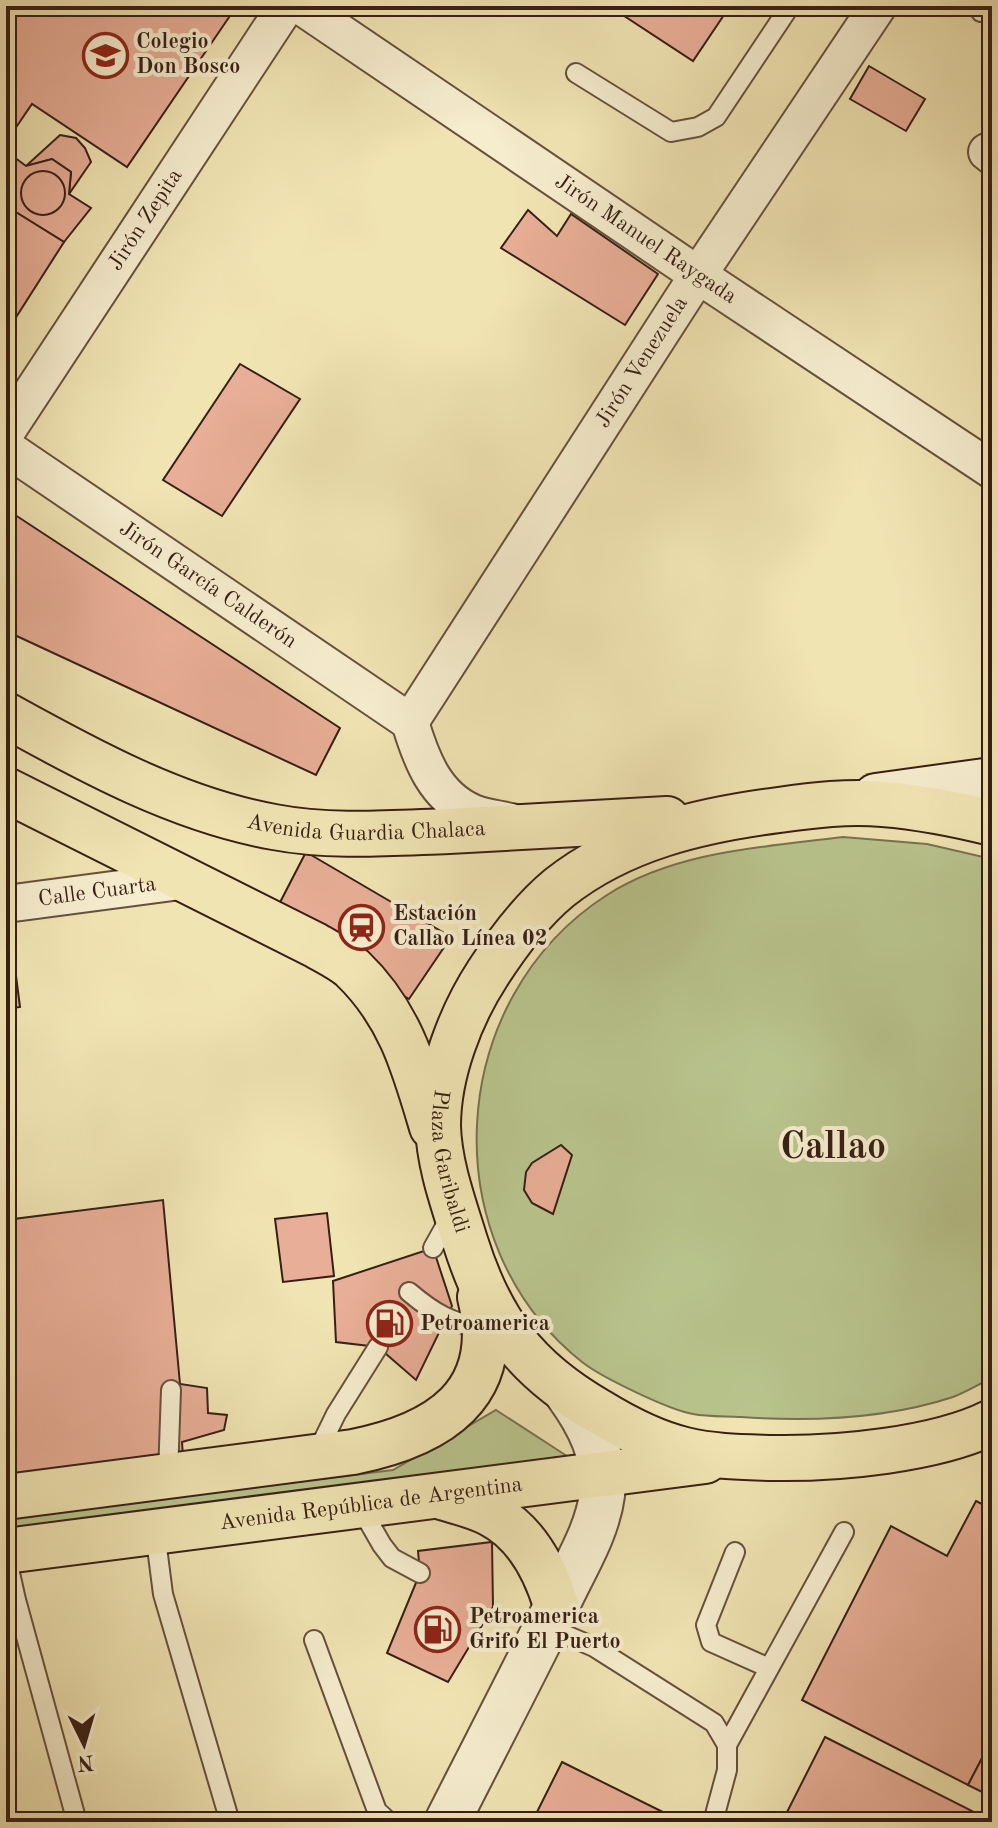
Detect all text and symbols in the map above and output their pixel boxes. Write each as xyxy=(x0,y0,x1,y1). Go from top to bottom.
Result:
school or university icon: Colegio Don Bosco xyxy=(81,31,129,79)
place label: Colegio Don Bosco xyxy=(136,31,240,78)
street label: Jirón Zepita xyxy=(104,165,187,274)
street label: Jirón Manuel Raygada xyxy=(551,170,740,308)
street label: Jirón Venezuela xyxy=(592,293,692,432)
street label: Jirón García Calderón xyxy=(115,517,301,653)
street label: Avenida Guardia Chalaca xyxy=(245,811,486,845)
street label: Calle Cuarta xyxy=(37,873,158,911)
station icon: Estación Callao Línea 02 xyxy=(338,903,386,951)
place label: Estación Callao Línea 02 xyxy=(393,903,547,950)
street label: Plaza Garibaldi xyxy=(427,1088,473,1236)
district label: Callao xyxy=(780,1129,886,1167)
fuel station icon: Petroamerica xyxy=(365,1300,413,1348)
place label: Petroamerica xyxy=(420,1313,550,1335)
street label: Avenida República de Argentina xyxy=(218,1474,524,1534)
fuel station icon: Petroamerica Grifo El Puerto xyxy=(414,1606,462,1654)
place label: Petroamerica Grifo El Puerto xyxy=(469,1606,621,1653)
north arrow xyxy=(44,1704,124,1784)
text: N xyxy=(76,1750,95,1774)

